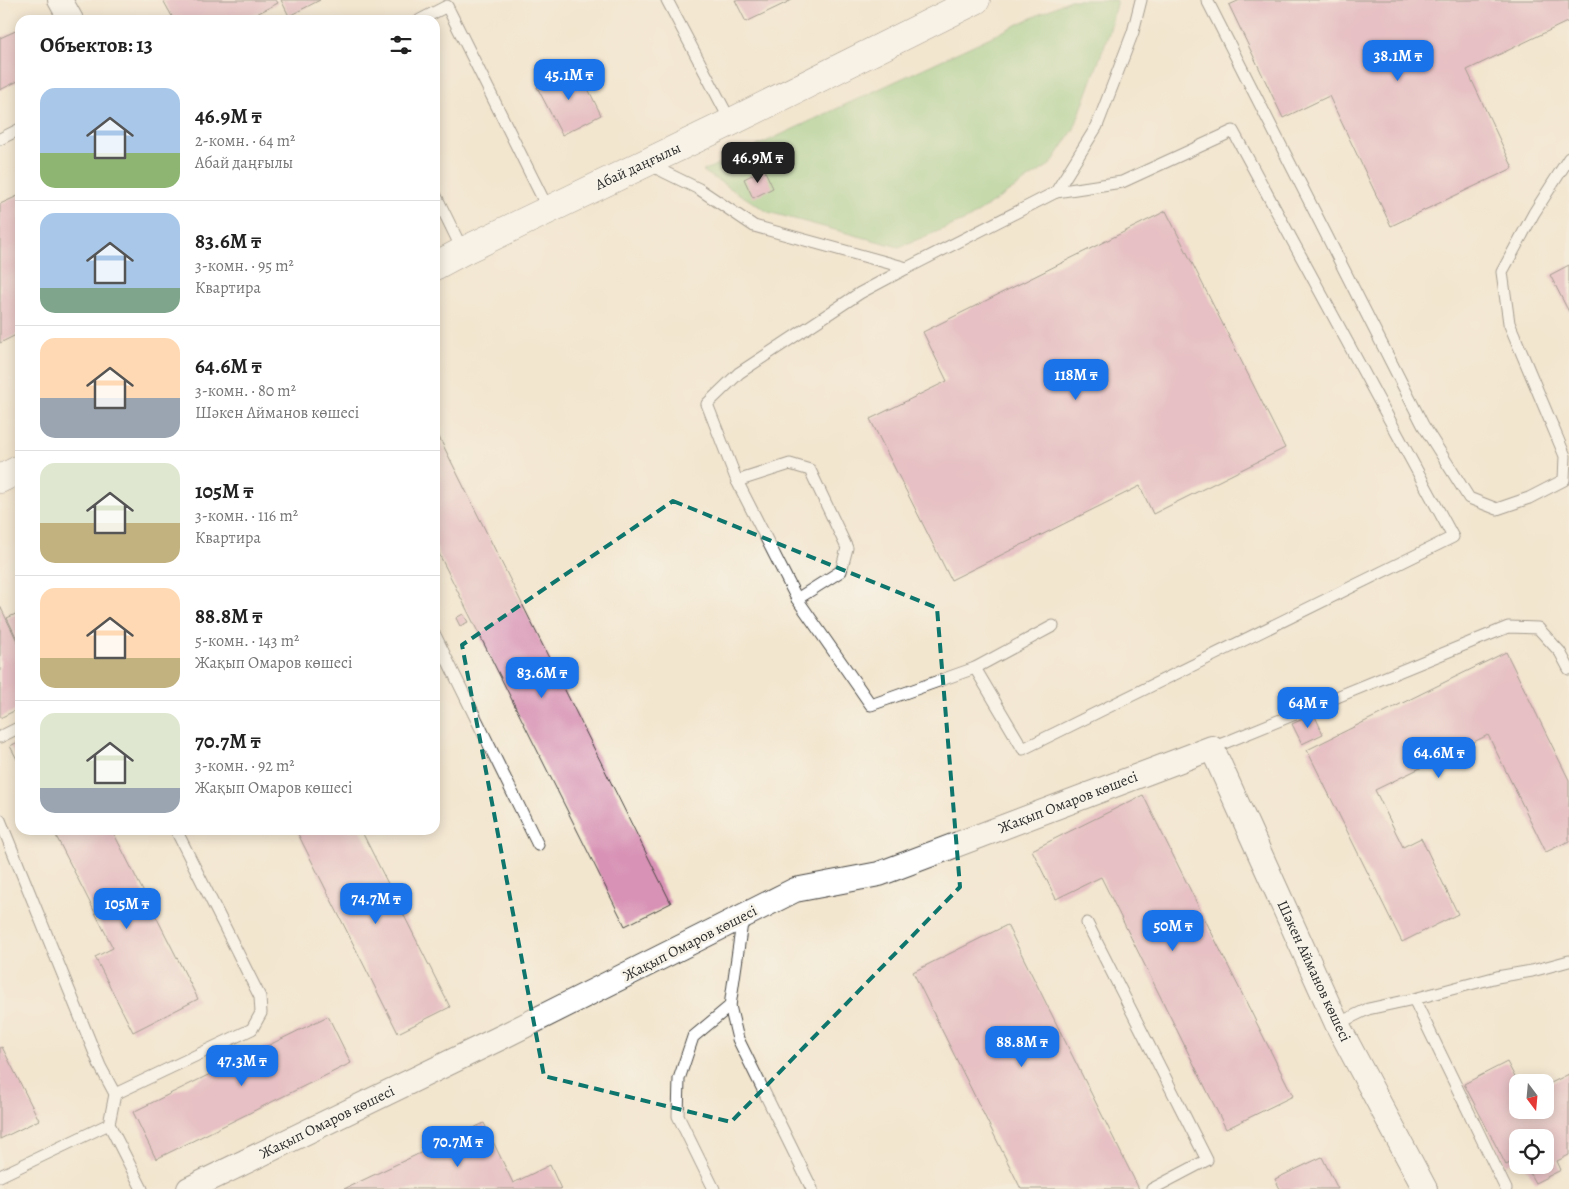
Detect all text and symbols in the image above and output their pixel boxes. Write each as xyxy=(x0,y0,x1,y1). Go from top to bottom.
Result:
text: Объектов: 13 xyxy=(40,31,153,59)
icon: filters xyxy=(387,31,415,59)
pin: 38.1M ₸ xyxy=(1352,39,1444,82)
text: 38.1M ₸ xyxy=(1374,45,1422,67)
pin: 45.1M ₸ xyxy=(523,58,615,101)
text: 45.1M ₸ xyxy=(545,64,593,86)
text: 46.9M ₸ xyxy=(195,102,262,130)
icon: home xyxy=(80,108,140,168)
text: 2-комн. · 64 m² xyxy=(195,130,295,152)
street label: Абай даңғылы xyxy=(591,137,684,195)
pin: 46.9M ₸ xyxy=(712,142,804,184)
text: 46.9M ₸ xyxy=(733,147,783,169)
text: Абай даңғылы xyxy=(195,152,293,174)
text: 83.6M ₸ xyxy=(195,227,261,255)
icon: home xyxy=(80,233,140,293)
text: 3-комн. · 95 m² xyxy=(195,255,294,277)
text: Квартира xyxy=(195,277,261,299)
text: 64.6M ₸ xyxy=(195,352,262,380)
icon: home xyxy=(80,358,140,418)
pin: 118M ₸ xyxy=(1035,358,1117,401)
text: 118M ₸ xyxy=(1054,364,1098,386)
text: 3-комн. · 80 m² xyxy=(195,380,296,402)
text: Шәкен Айманов көшесі xyxy=(195,402,359,424)
text: 105M ₸ xyxy=(195,477,254,505)
icon: home xyxy=(80,483,140,543)
text: 3-комн. · 116 m² xyxy=(195,505,298,527)
text: Квартира xyxy=(195,527,261,549)
text: 88.8M ₸ xyxy=(195,602,263,630)
icon: home xyxy=(80,608,140,668)
text: 5-комн. · 143 m² xyxy=(195,630,299,652)
text: Жақып Омаров көшесі xyxy=(195,652,353,674)
pin: 83.6M ₸ xyxy=(496,656,588,699)
text: 83.6M ₸ xyxy=(517,662,567,684)
pin: 64M ₸ xyxy=(1273,686,1343,729)
text: 64M ₸ xyxy=(1288,692,1328,714)
text: 70.7M ₸ xyxy=(195,727,261,755)
icon: home xyxy=(80,733,140,793)
pin: 64.6M ₸ xyxy=(1393,736,1485,779)
text: 64.6M ₸ xyxy=(1414,742,1464,764)
text: 3-комн. · 92 m² xyxy=(195,755,295,777)
street label: Жақып Омаров көшесі xyxy=(995,766,1141,838)
text: Жақып Омаров көшесі xyxy=(195,777,353,799)
pin: 74.7M ₸ xyxy=(330,882,422,925)
pin: 105M ₸ xyxy=(86,888,168,930)
text: 74.7M ₸ xyxy=(351,888,401,910)
text: 105M ₸ xyxy=(105,893,149,915)
street label: Шәкен Айманов көшесі xyxy=(1272,897,1356,1045)
street label: Жақып Омаров көшесі xyxy=(620,901,760,985)
pin: 50M ₸ xyxy=(1138,910,1208,952)
text: 50M ₸ xyxy=(1154,915,1192,937)
pin: 88.8M ₸ xyxy=(976,1026,1068,1068)
text: 88.8M ₸ xyxy=(996,1031,1048,1053)
pin: 47.3M ₸ xyxy=(196,1044,288,1087)
text: 47.3M ₸ xyxy=(217,1050,267,1072)
north arrow xyxy=(1509,1074,1554,1119)
map controls xyxy=(1509,1074,1554,1174)
street label: Жақып Омаров көшесі xyxy=(256,1081,398,1163)
pin: 70.7M ₸ xyxy=(412,1126,504,1168)
button: locate xyxy=(1509,1129,1554,1174)
text: 70.7M ₸ xyxy=(433,1131,483,1153)

